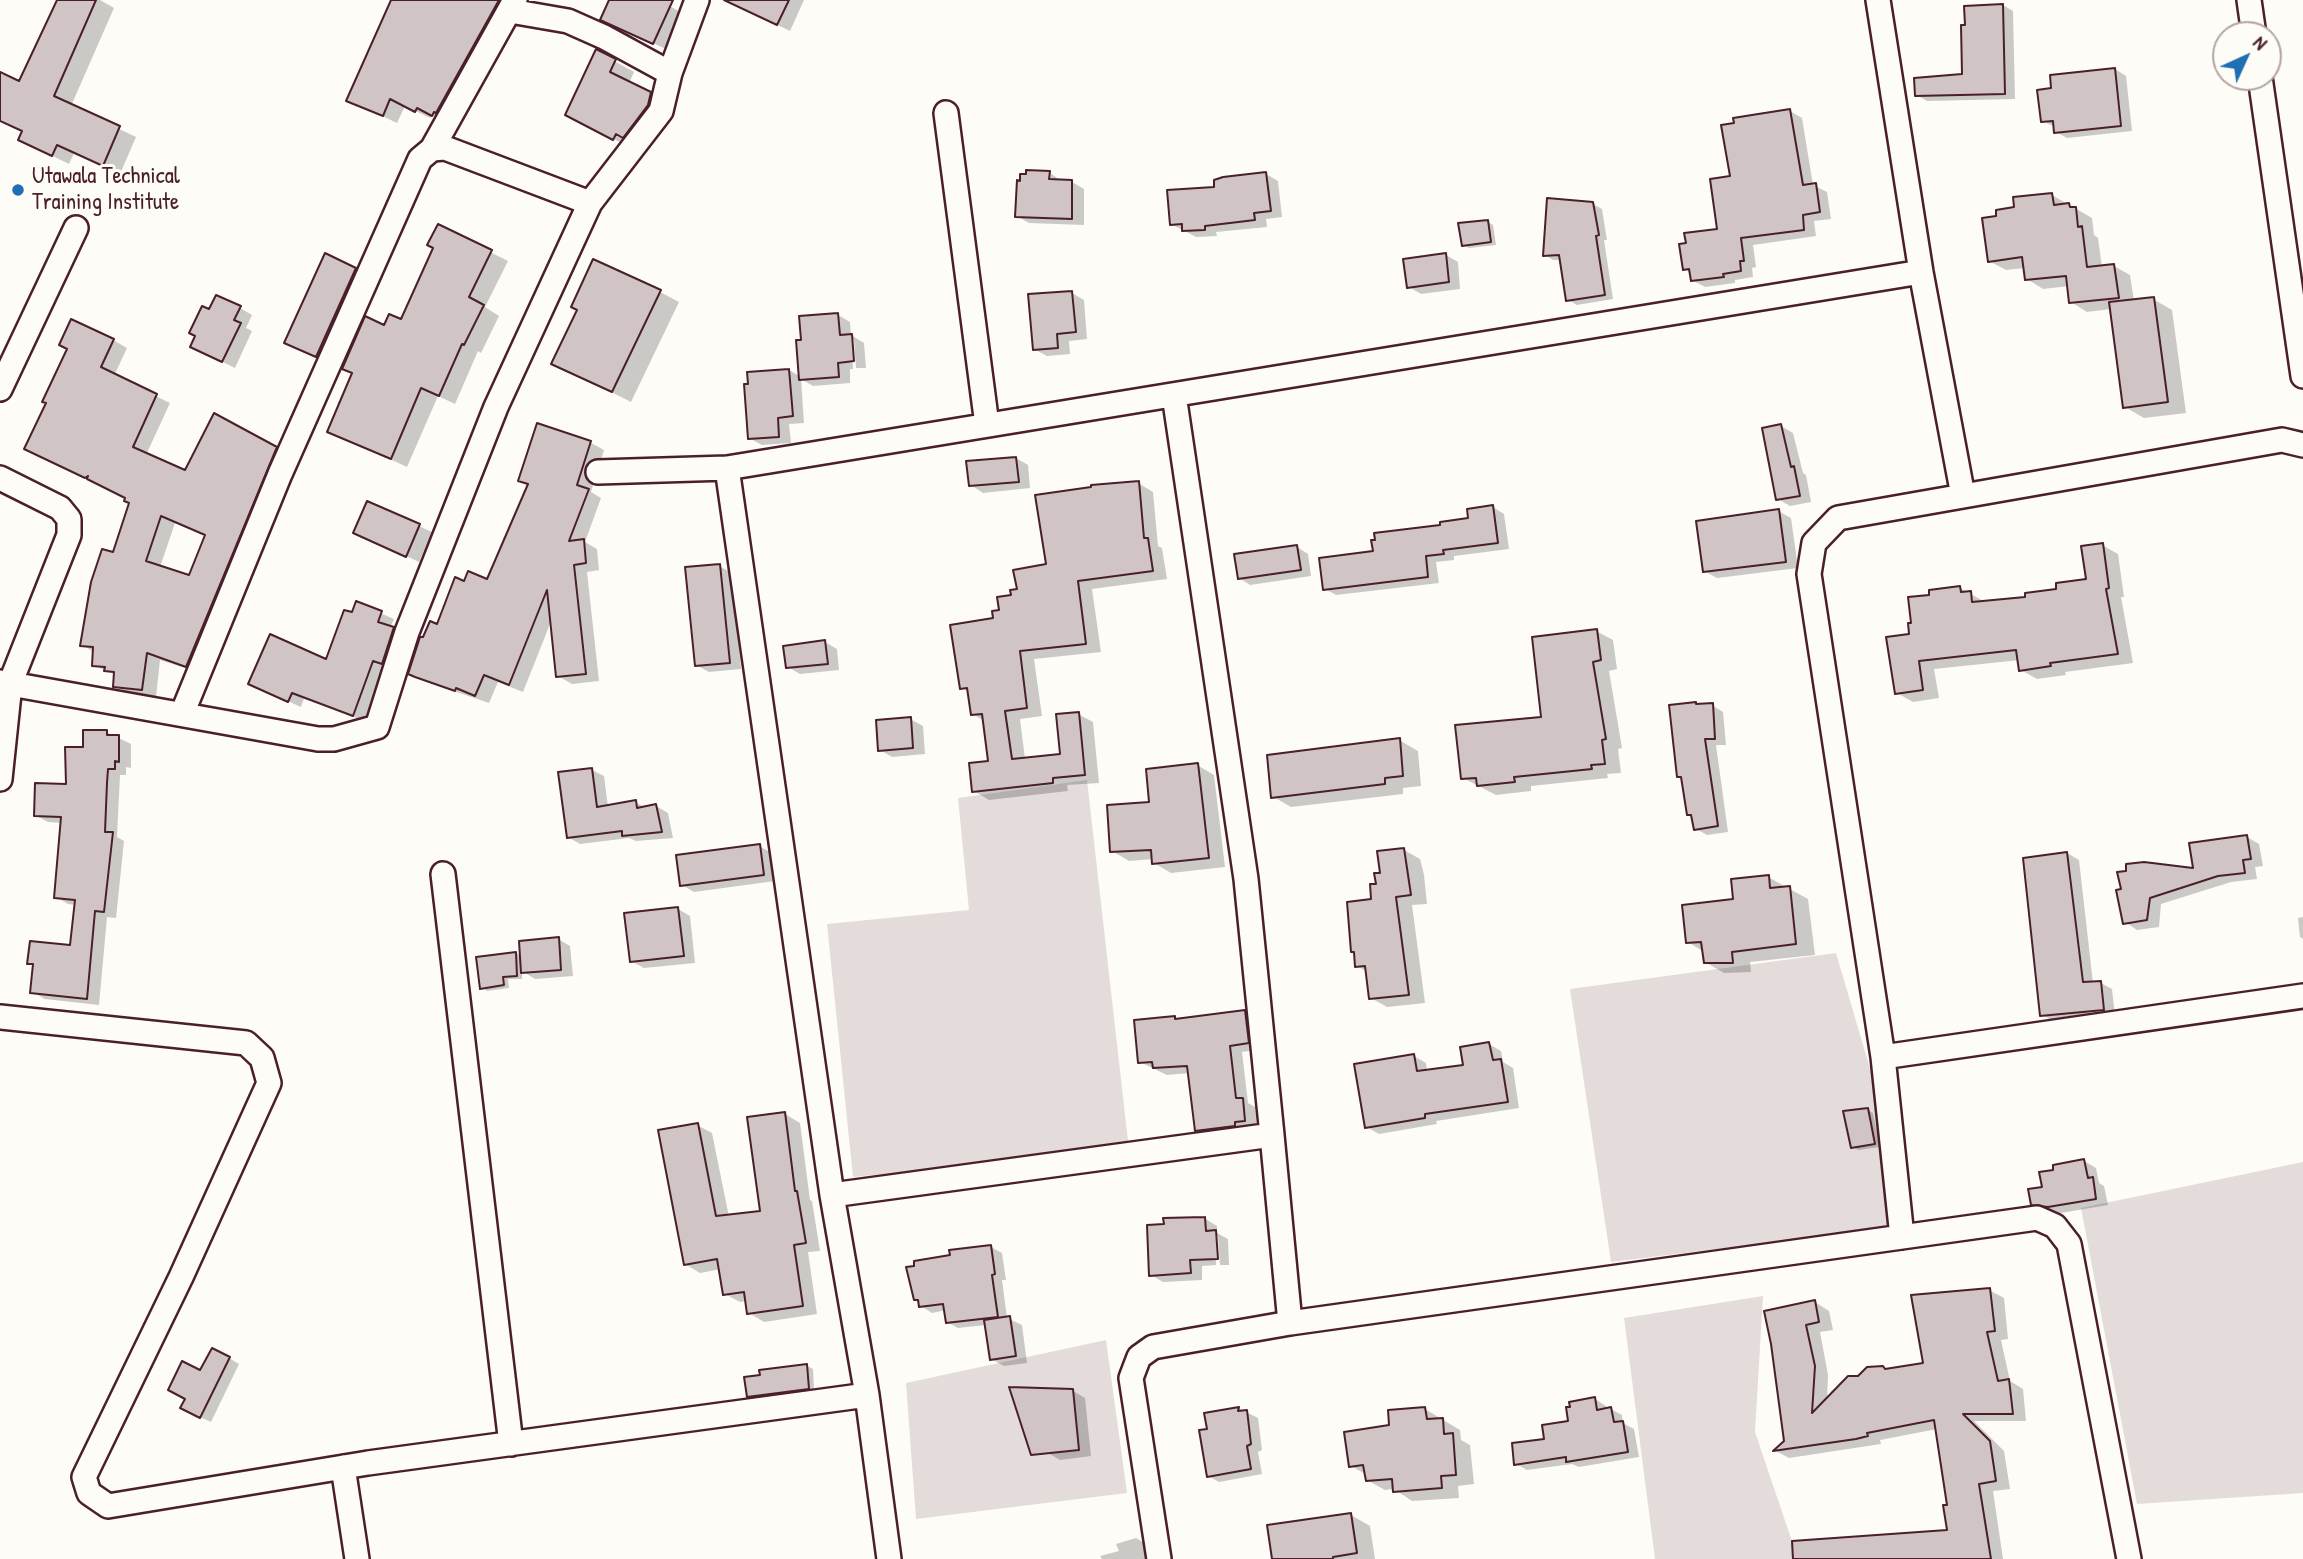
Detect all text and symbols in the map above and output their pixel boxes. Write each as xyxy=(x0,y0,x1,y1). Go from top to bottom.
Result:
north arrow xyxy=(2212,21,2282,91)
text: N xyxy=(2248,30,2273,55)
place label: Utawala Technical Training Institute xyxy=(32,163,180,217)
marker: Utawala Technical Training Institute xyxy=(10,182,26,198)

